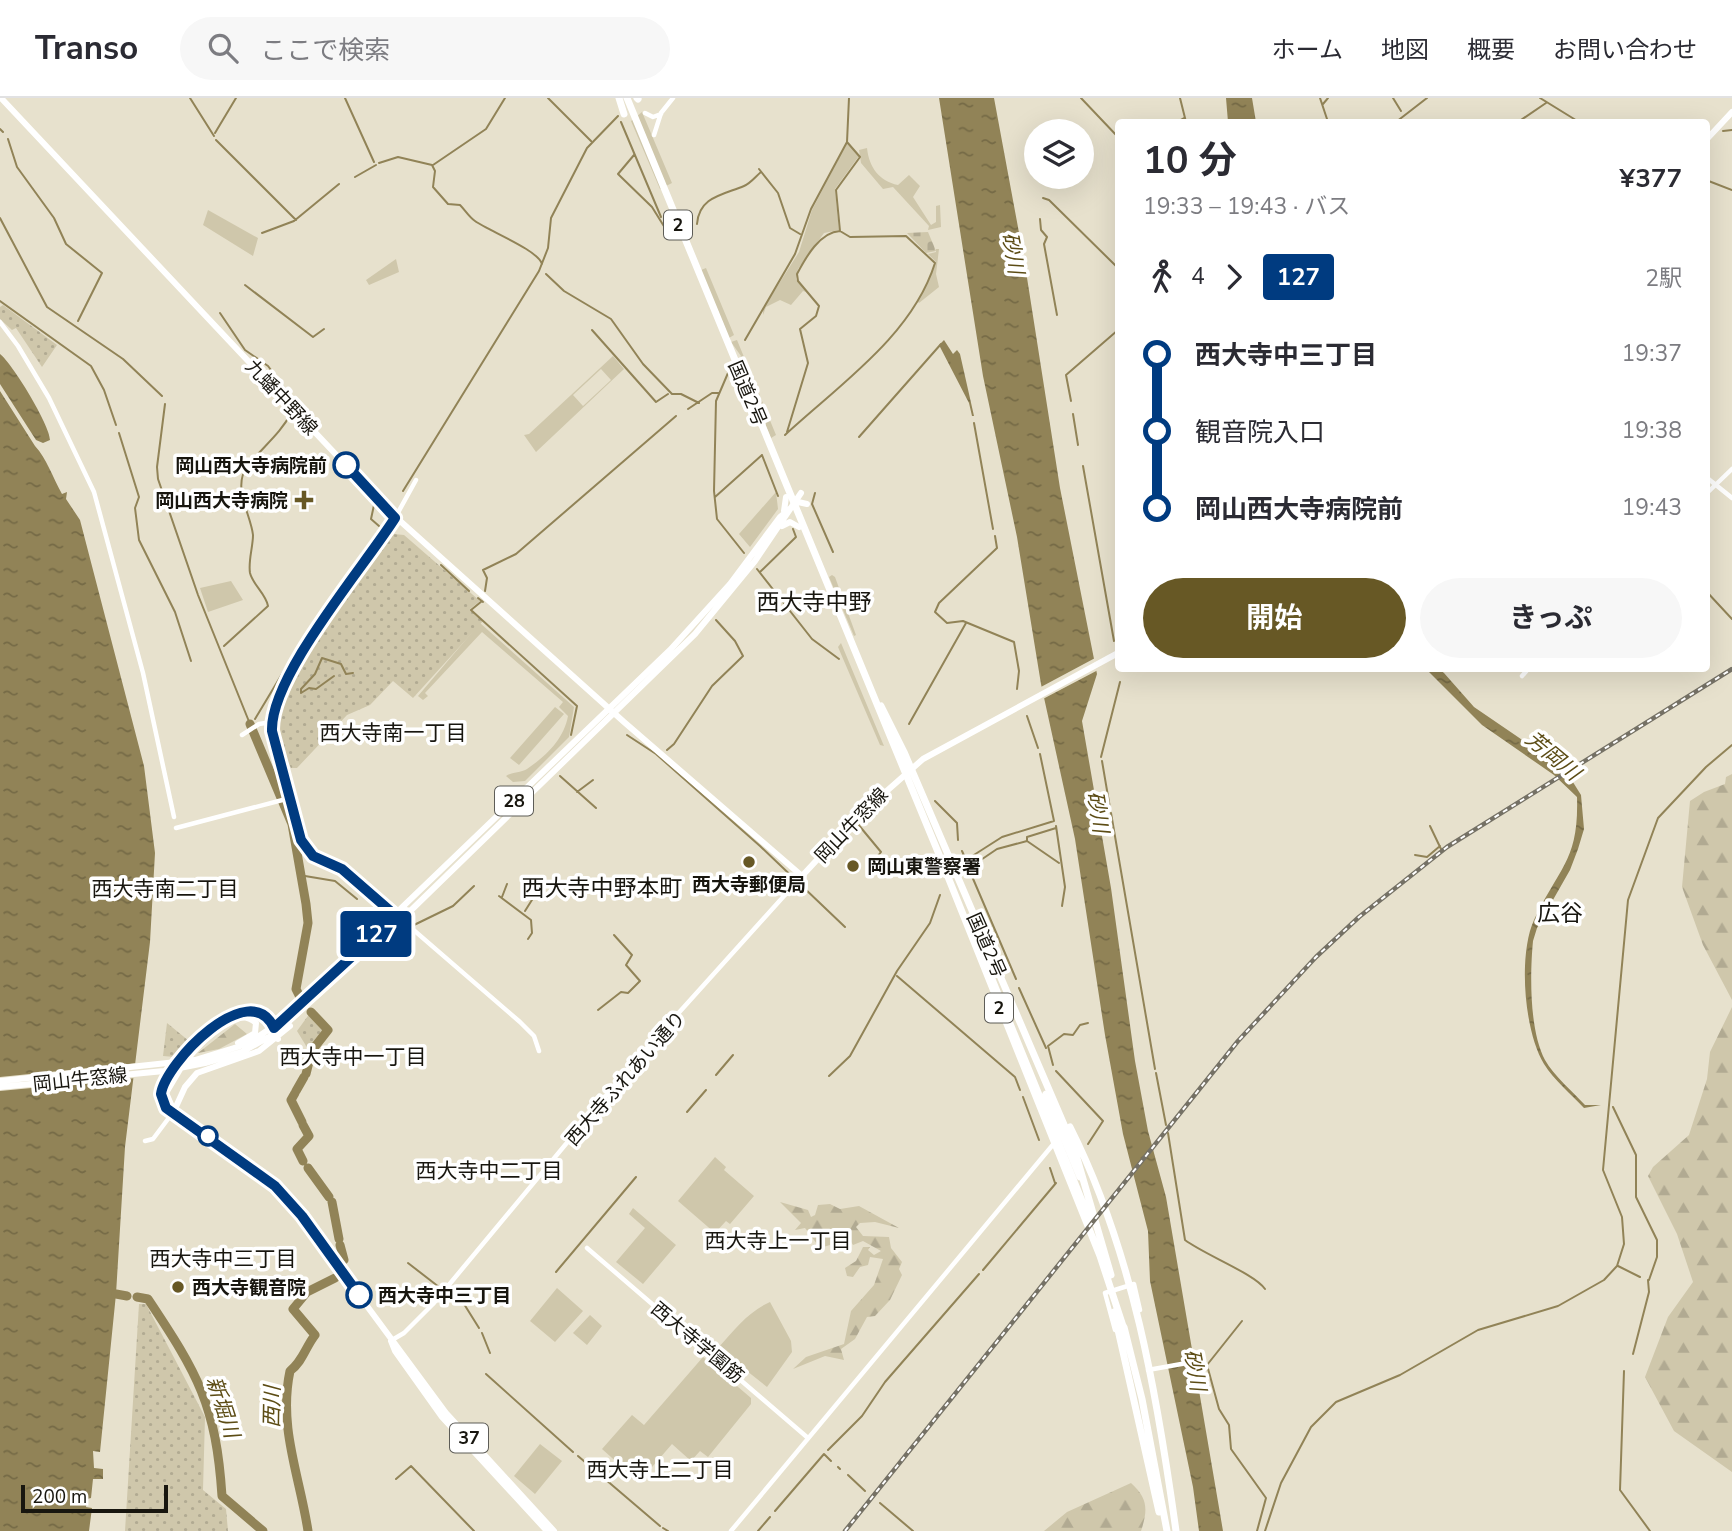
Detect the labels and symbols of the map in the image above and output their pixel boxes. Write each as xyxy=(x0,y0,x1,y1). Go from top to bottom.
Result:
road number: 2 xyxy=(664,210,692,240)
water label: 砂川 xyxy=(996,230,1031,278)
street label: 九蟠中野線 xyxy=(239,354,323,441)
street label: 国道2号 xyxy=(722,357,772,430)
marker: 岡山西大寺病院前 xyxy=(333,452,359,478)
place label: 岡山西大寺病院前 xyxy=(175,453,327,479)
place label: 岡山西大寺病院 xyxy=(155,488,288,514)
marker: 岡山西大寺病院 xyxy=(294,490,314,510)
district label: 西大寺中野 xyxy=(757,587,872,618)
district label: 西大寺南一丁目 xyxy=(320,719,467,747)
water label: 芳岡川 xyxy=(1520,725,1588,788)
street label: 岡山牛窓線 xyxy=(809,782,894,869)
road number: 28 xyxy=(495,786,533,816)
water label: 砂川 xyxy=(1081,789,1115,837)
marker: 西大寺郵便局 xyxy=(741,854,757,870)
place label: 岡山東警察署 xyxy=(867,854,981,880)
marker: 岡山東警察署 xyxy=(845,858,861,874)
place label: 西大寺郵便局 xyxy=(692,872,806,898)
district label: 西大寺中野本町 xyxy=(522,873,683,904)
district label: 西大寺南二丁目 xyxy=(92,875,239,903)
district label: 広谷 xyxy=(1537,898,1583,929)
street label: 国道2号 xyxy=(960,909,1012,982)
line badge: 127 xyxy=(336,911,416,957)
road number: 2 xyxy=(985,994,1013,1023)
street label: 西大寺ふれあい通り xyxy=(560,1006,692,1152)
district label: 西大寺中一丁目 xyxy=(280,1043,427,1071)
street label: 岡山牛窓線 xyxy=(31,1062,129,1098)
unlabelled marker xyxy=(198,1126,218,1146)
district label: 西大寺中二丁目 xyxy=(416,1157,563,1185)
district label: 西大寺上一丁目 xyxy=(705,1227,852,1255)
district label: 西大寺中三丁目 xyxy=(150,1245,297,1273)
place label: 西大寺観音院 xyxy=(192,1275,306,1301)
marker: 西大寺観音院 xyxy=(170,1279,186,1295)
marker: 西大寺中三丁目 xyxy=(346,1282,372,1308)
place label: 西大寺中三丁目 xyxy=(378,1283,511,1309)
street label: 西大寺学園筋 xyxy=(645,1296,749,1389)
water label: 砂川 xyxy=(1178,1347,1213,1395)
water label: 新堀川 xyxy=(200,1373,247,1443)
water label: 西川 xyxy=(258,1384,286,1428)
road number: 37 xyxy=(450,1423,488,1452)
district label: 西大寺上二丁目 xyxy=(587,1456,734,1484)
scale bar xyxy=(21,1482,168,1514)

